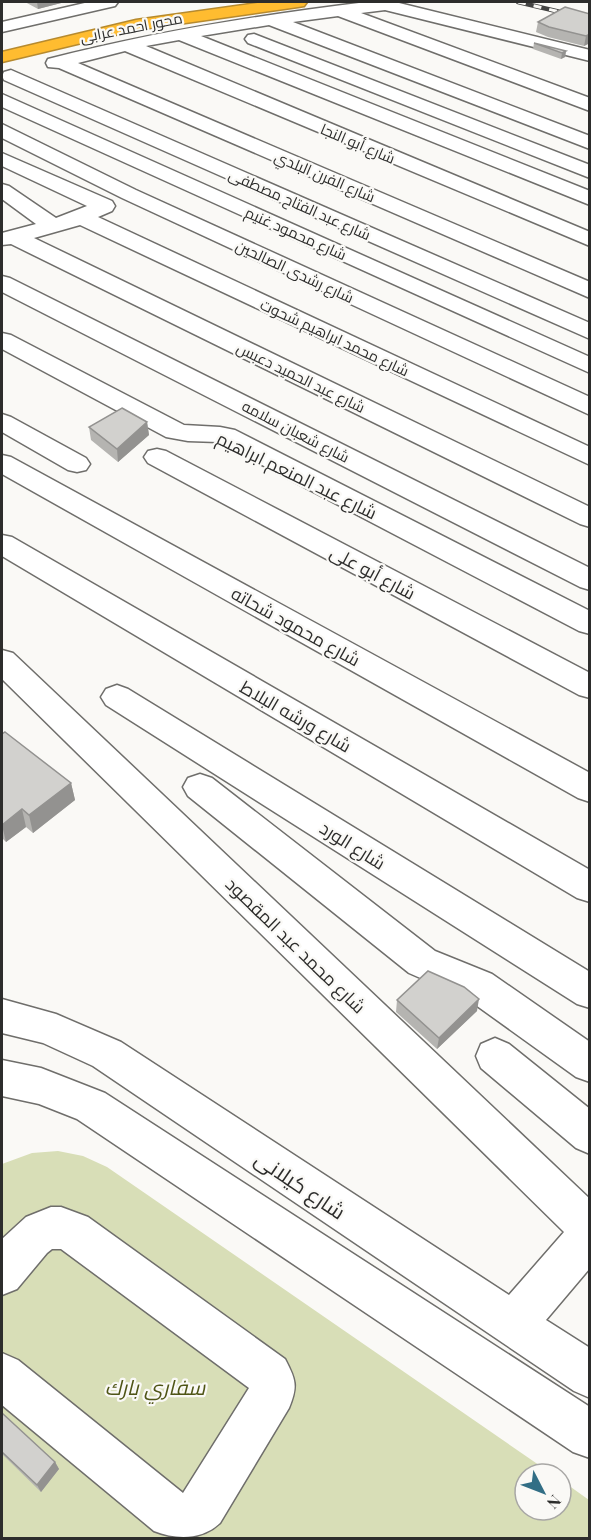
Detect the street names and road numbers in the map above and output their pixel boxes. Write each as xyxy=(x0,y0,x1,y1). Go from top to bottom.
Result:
street label: محور احمد عرابى xyxy=(78,7,184,48)
street label: شارع أبو النجا xyxy=(317,118,398,170)
street label: شارع الفرن البلدي xyxy=(270,146,378,209)
street label: شارع عبد الفتاح مصطفى xyxy=(225,164,374,246)
street label: شارع محمود غنيم xyxy=(241,202,350,266)
street label: شارع رشدى الصالحين xyxy=(232,235,357,309)
street label: شارع محمد ابراهيم شحوت xyxy=(257,294,413,382)
street label: شارع عبد الحميد دعبس xyxy=(233,337,369,419)
street label: شارع شعبان سلامه xyxy=(238,395,353,468)
street label: شارع عبد المنعم ابراهيم xyxy=(212,426,381,525)
street label: شارع أبو على xyxy=(326,539,420,605)
street label: شارع محمود شحاته xyxy=(227,581,365,672)
street label: شارع ورشه البلاط xyxy=(236,674,356,758)
street label: شارع الورد xyxy=(315,815,390,875)
street label: شارع محمد عبد المقصود xyxy=(220,872,371,1019)
street label: شارع كيلانى xyxy=(249,1143,352,1226)

